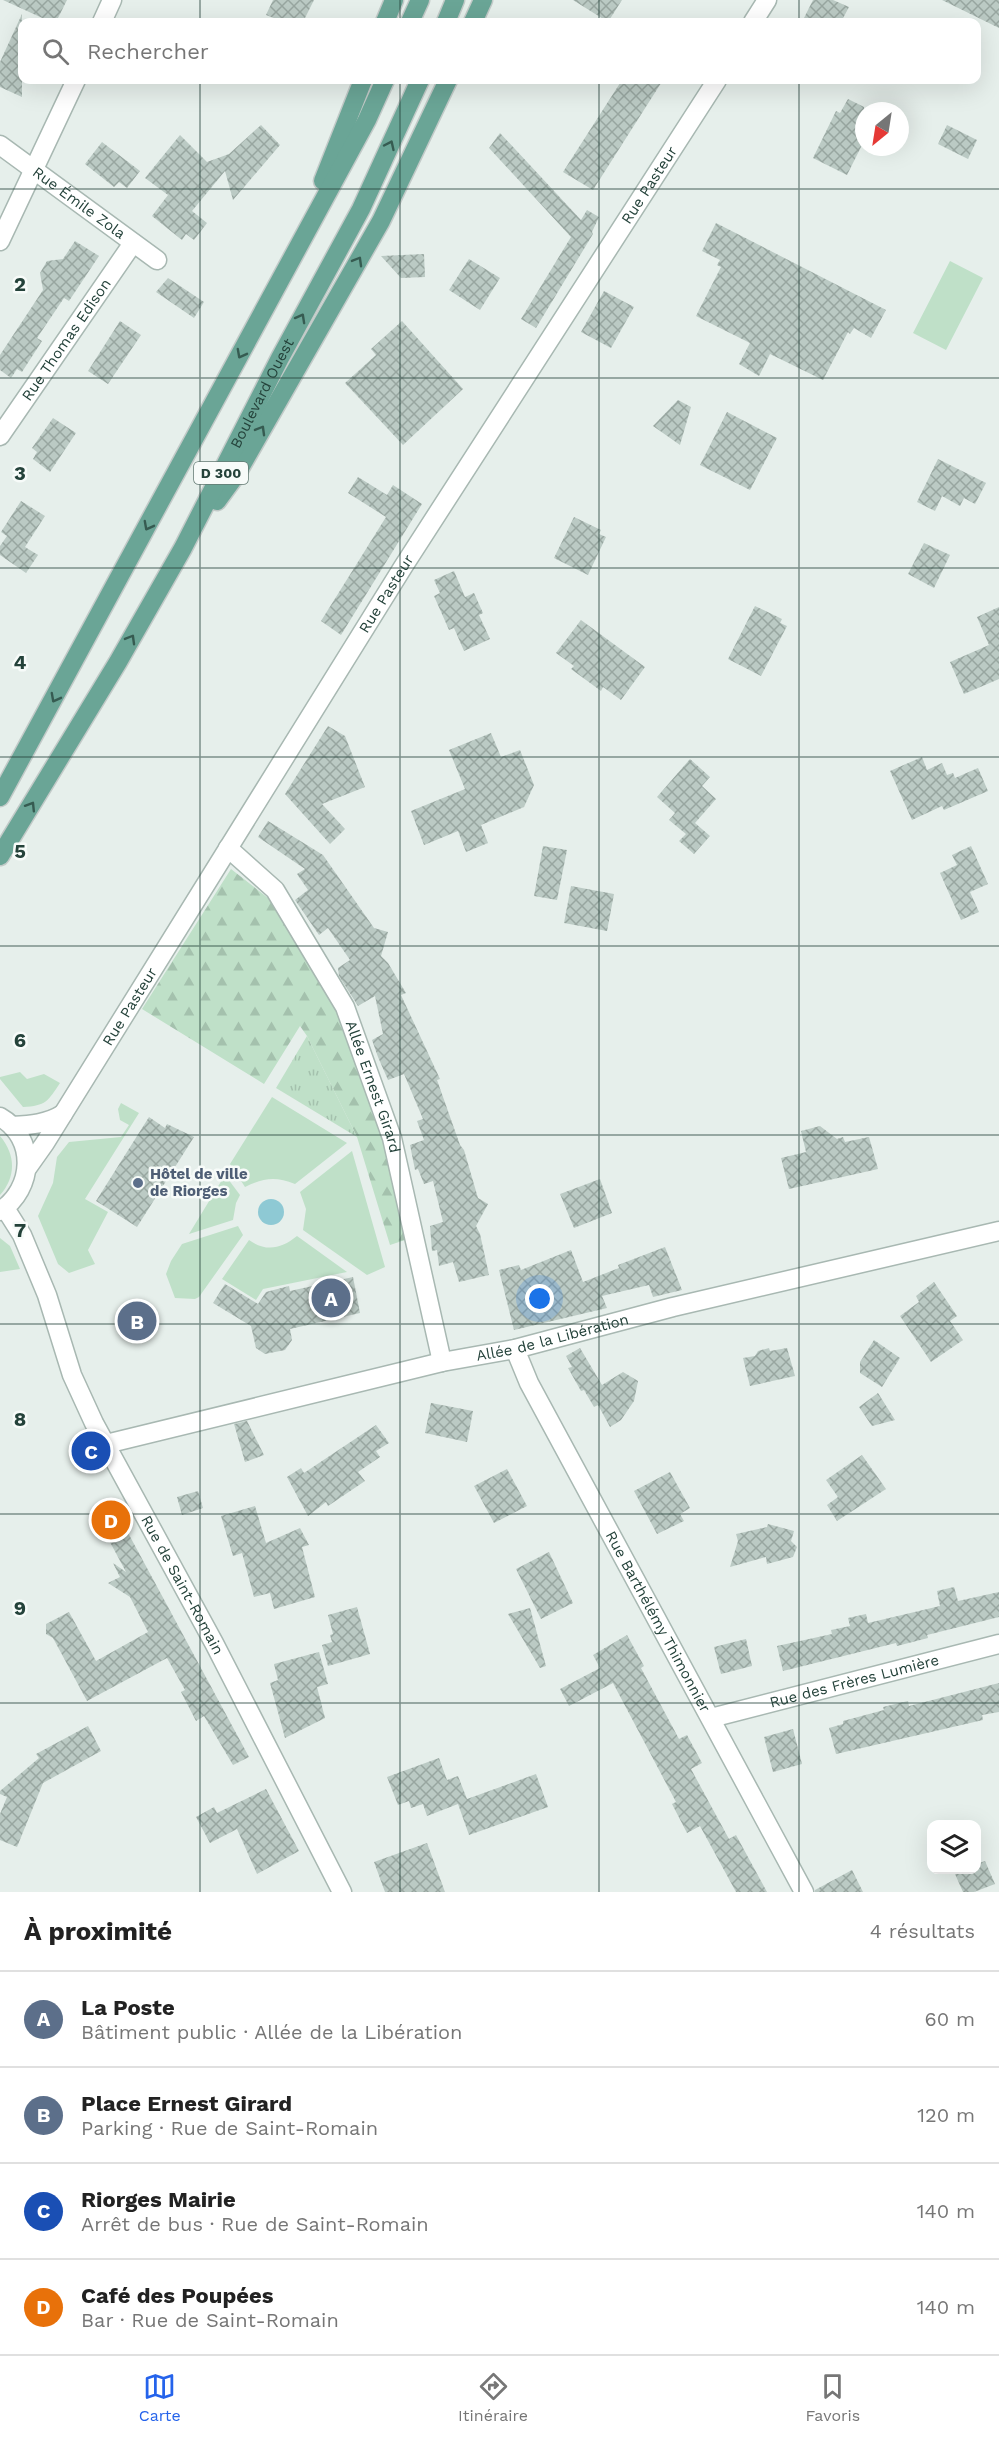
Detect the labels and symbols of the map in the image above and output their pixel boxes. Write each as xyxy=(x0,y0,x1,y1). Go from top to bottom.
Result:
north arrow xyxy=(855,102,909,156)
one-way arrow xyxy=(383,140,395,151)
street label: Rue Pasteur xyxy=(618,143,681,227)
street label: Rue Émile Zola xyxy=(29,163,129,243)
one-way arrow xyxy=(351,257,363,267)
text: 2 xyxy=(14,272,26,296)
street label: Rue Thomas Edison xyxy=(18,275,115,404)
one-way arrow xyxy=(294,314,305,324)
street label: Boulevard Ouest xyxy=(226,335,298,451)
one-way arrow xyxy=(237,348,248,359)
one-way arrow xyxy=(254,426,266,436)
text: 3 xyxy=(14,461,26,485)
road number: D 300 xyxy=(194,462,248,484)
one-way arrow xyxy=(144,520,155,530)
street label: Rue Pasteur xyxy=(355,551,417,636)
one-way arrow xyxy=(124,635,135,645)
text: 4 xyxy=(14,650,27,674)
one-way arrow xyxy=(51,691,62,702)
one-way arrow xyxy=(24,802,35,813)
text: 5 xyxy=(14,839,26,863)
street label: Rue Pasteur xyxy=(99,964,161,1049)
street label: Allée Ernest Girard xyxy=(342,1018,404,1155)
text: 6 xyxy=(14,1028,26,1052)
place label: Hôtel de ville de Riorges xyxy=(150,1165,248,1200)
marker: Hôtel de ville de Riorges xyxy=(131,1176,145,1190)
text: 7 xyxy=(14,1218,26,1242)
pin: A xyxy=(312,1276,350,1320)
your location xyxy=(525,1284,554,1313)
pin: B xyxy=(118,1298,156,1344)
street label: Allée de la Libération xyxy=(475,1310,631,1365)
text: 8 xyxy=(14,1407,26,1431)
pin: C xyxy=(72,1428,110,1474)
pin: D xyxy=(92,1498,130,1543)
street label: Rue de Saint-Romain xyxy=(137,1512,227,1658)
street label: Rue Barthélémy Thimonnier xyxy=(602,1528,714,1715)
text: 9 xyxy=(14,1596,26,1620)
street label: Rue des Frères Lumière xyxy=(768,1651,941,1712)

